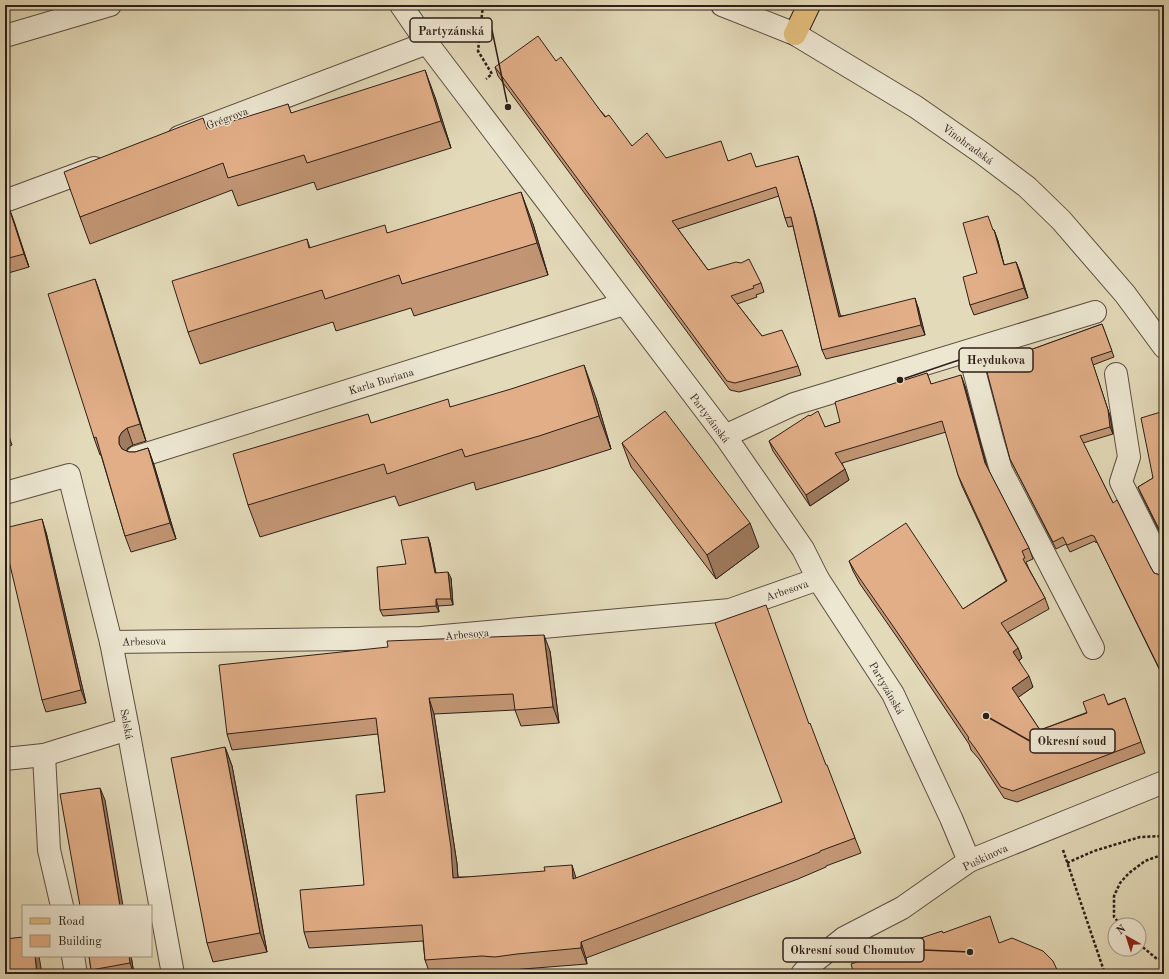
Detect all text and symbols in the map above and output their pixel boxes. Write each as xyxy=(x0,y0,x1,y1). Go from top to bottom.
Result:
callout: Partyzánská xyxy=(410,18,492,42)
text: Partyzánská xyxy=(418,26,484,38)
street label: Grégrova xyxy=(205,106,250,132)
street label: Vinohradská xyxy=(940,123,995,168)
callout: Heydukova xyxy=(959,348,1033,372)
text: Heydukova xyxy=(967,355,1025,367)
street label: Karla Buriana xyxy=(348,367,416,398)
street label: Partyzánská xyxy=(687,392,731,446)
street label: Arbesova xyxy=(765,579,811,604)
street label: Arbesova xyxy=(445,628,490,643)
street label: Arbesova xyxy=(122,637,167,648)
street label: Partyzánská xyxy=(866,661,905,717)
street label: Selská xyxy=(117,708,134,741)
callout: Okresní soud xyxy=(1030,729,1115,753)
text: Okresní soud xyxy=(1037,736,1107,748)
street label: Puškinova xyxy=(961,843,1011,874)
legend xyxy=(22,905,152,957)
text: Road xyxy=(58,916,85,928)
north arrow xyxy=(1107,917,1147,957)
text: N xyxy=(1115,923,1129,937)
text: Building xyxy=(58,936,102,948)
callout: Okresní soud Chomutov xyxy=(783,938,924,962)
text: Okresní soud Chomutov xyxy=(790,945,916,957)

